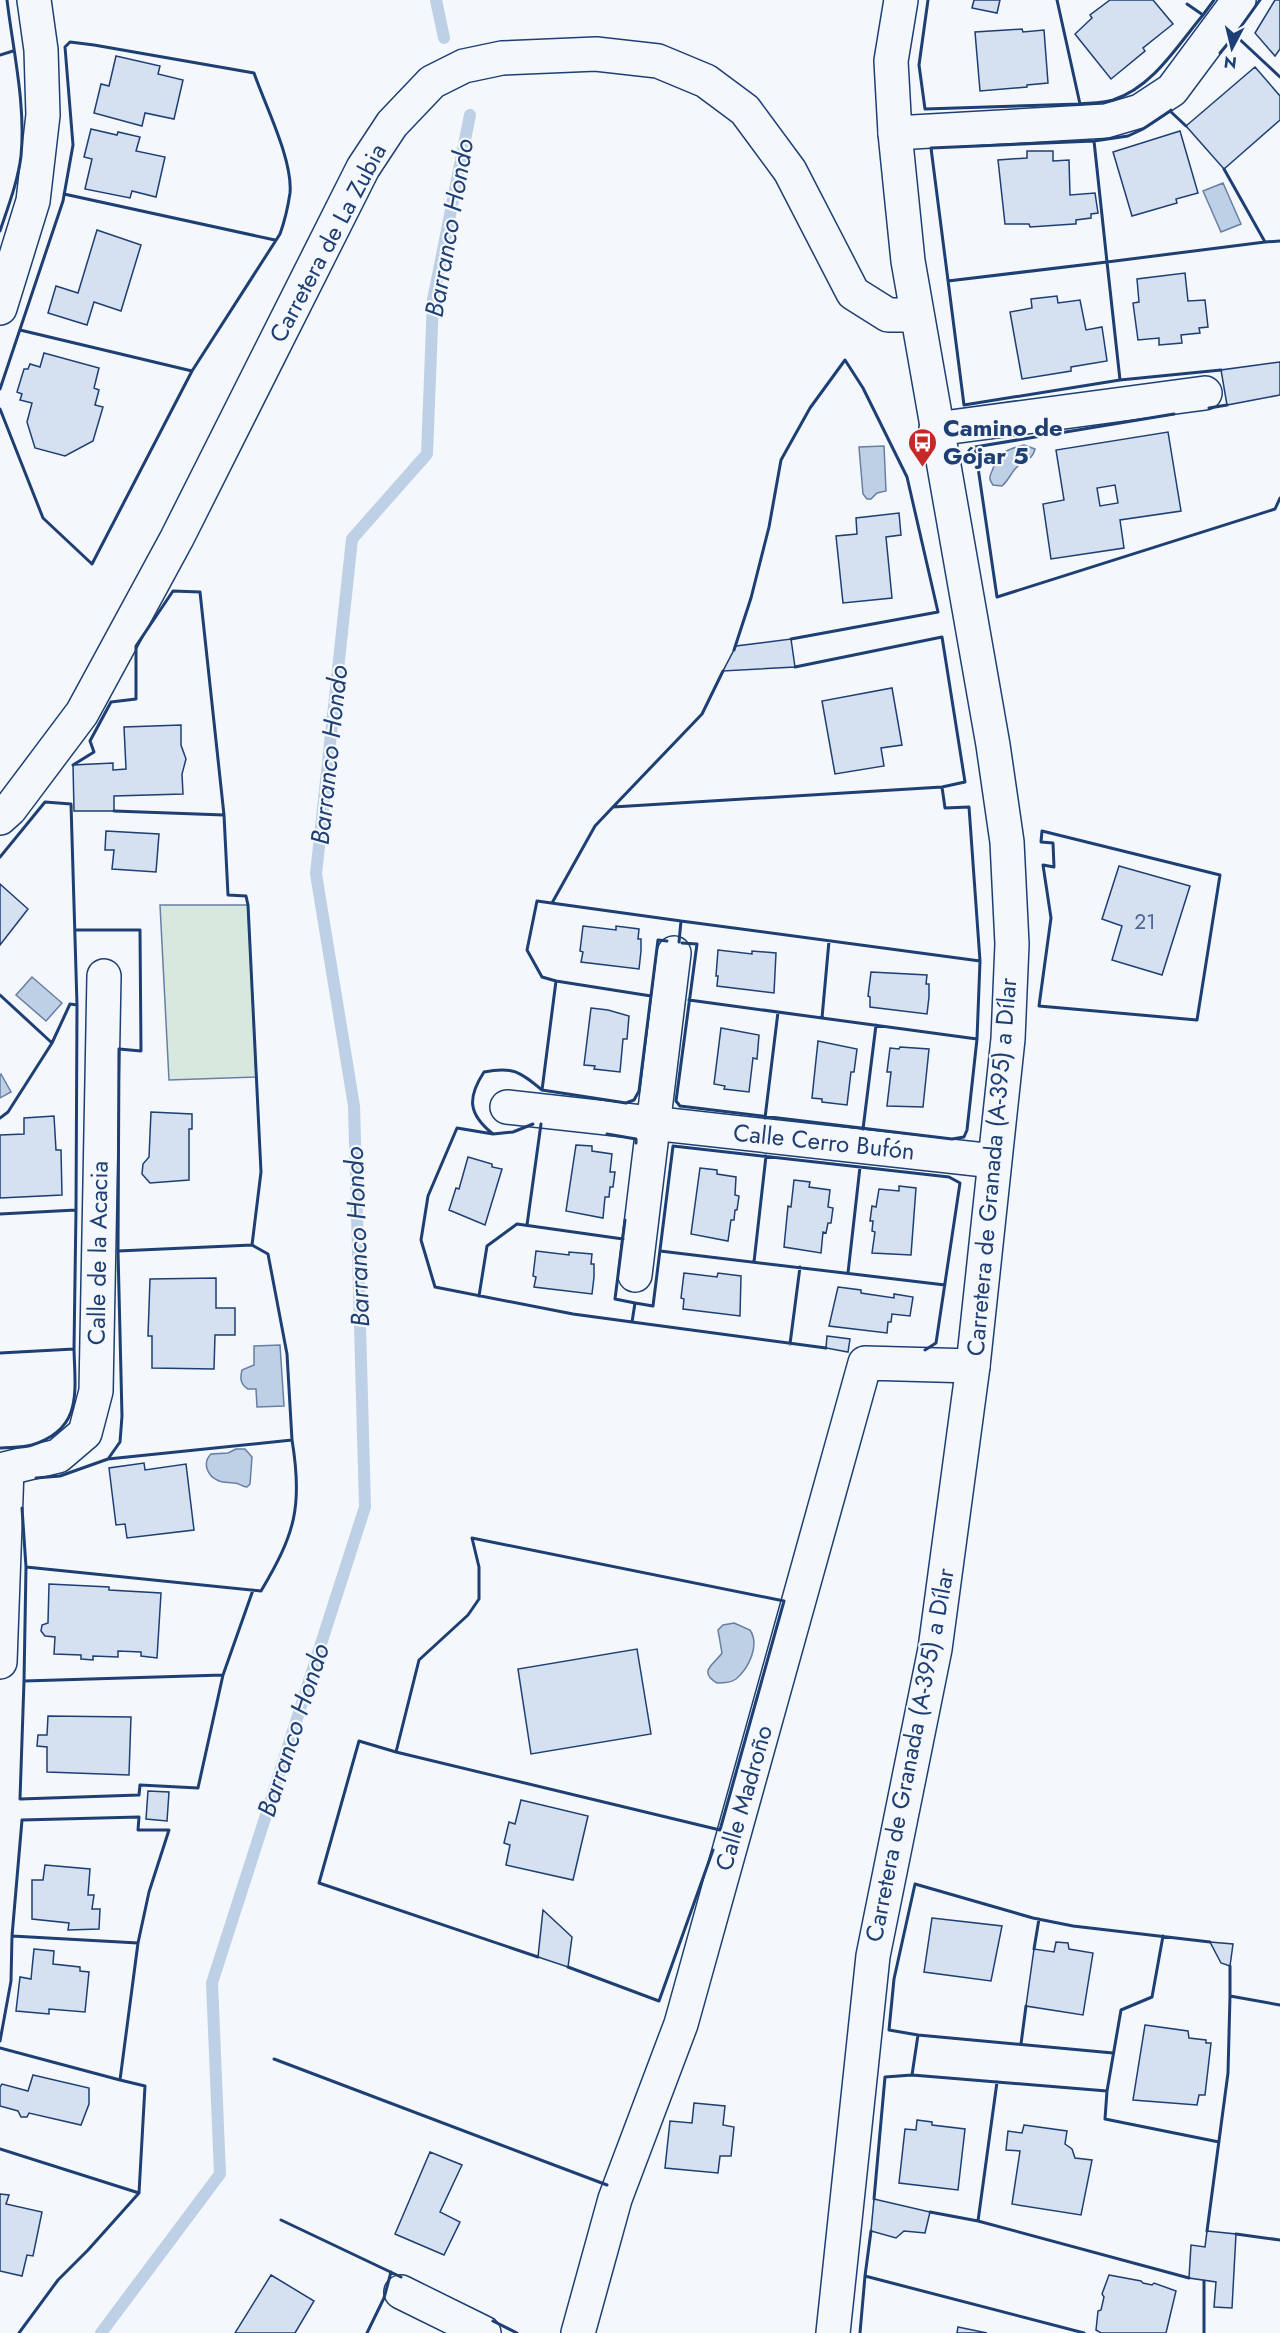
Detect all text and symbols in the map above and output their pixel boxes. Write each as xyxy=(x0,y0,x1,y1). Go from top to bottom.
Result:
north arrow xyxy=(1202,18,1262,78)
text: N xyxy=(1223,50,1238,75)
water label: Barranco Hondo xyxy=(415,136,483,320)
street label: Carretera de La Zubia xyxy=(260,137,395,348)
place label: Camino de Gójar 5 xyxy=(943,410,1063,473)
bus stop icon: Camino de Gójar 5 xyxy=(906,426,938,468)
water label: Barranco Hondo xyxy=(301,663,357,847)
house number: 21 xyxy=(1134,907,1156,937)
street label: Carretera de Granada (A-395) a Dílar xyxy=(958,976,1026,1358)
street label: Calle Cerro Bufón xyxy=(732,1115,917,1168)
water label: Barranco Hondo xyxy=(335,1146,379,1328)
street label: Calle de la Acacia xyxy=(78,1161,117,1345)
street label: Carretera de Granada (A-395) a Dílar xyxy=(856,1564,963,1945)
water label: Barranco Hondo xyxy=(247,1638,339,1822)
street label: Calle Madroño xyxy=(706,1721,781,1875)

